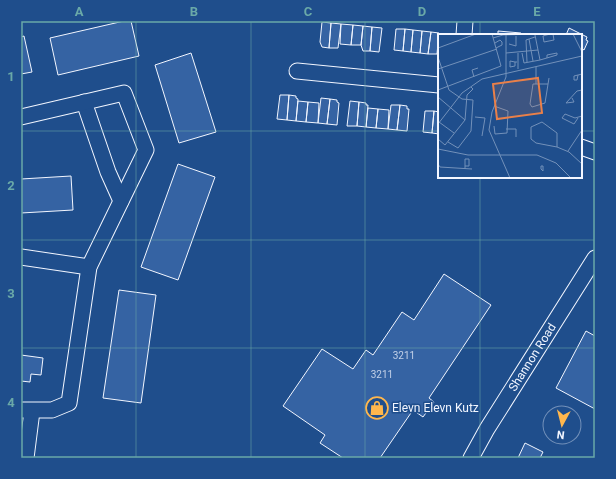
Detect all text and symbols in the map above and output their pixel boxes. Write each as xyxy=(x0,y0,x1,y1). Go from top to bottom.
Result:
text: A xyxy=(75,4,84,19)
text: B xyxy=(190,4,198,19)
text: C xyxy=(304,4,313,19)
text: D xyxy=(418,4,426,19)
text: E xyxy=(533,4,541,19)
inset map xyxy=(438,34,582,178)
text: 1 xyxy=(7,69,15,84)
text: 2 xyxy=(7,178,15,193)
text: 3 xyxy=(7,286,15,301)
street label: Shannon Road xyxy=(506,321,559,394)
house number: 3211 xyxy=(393,350,415,361)
house number: 3211 xyxy=(371,369,393,380)
text: 4 xyxy=(7,395,15,410)
shop icon: Elevn Elevn Kutz xyxy=(364,395,390,421)
place label: Elevn Elevn Kutz xyxy=(392,401,479,415)
north arrow xyxy=(542,405,582,445)
text: N xyxy=(556,427,565,441)

